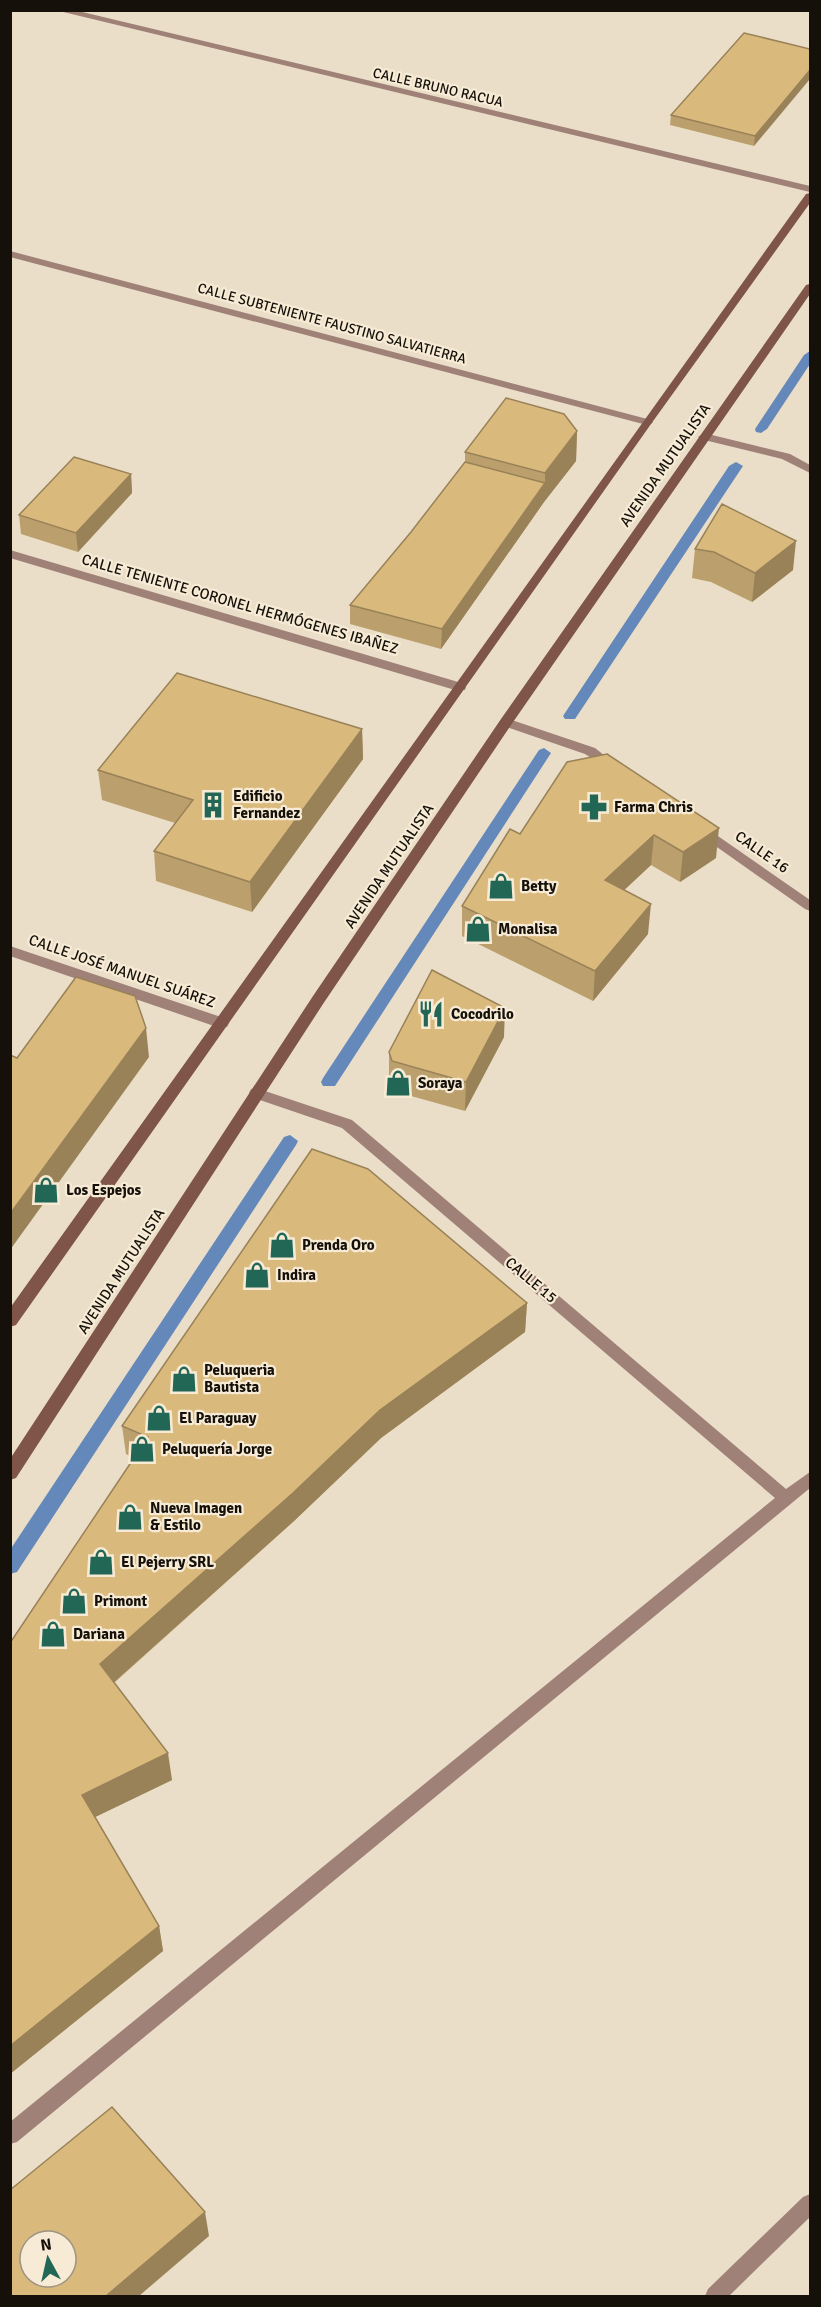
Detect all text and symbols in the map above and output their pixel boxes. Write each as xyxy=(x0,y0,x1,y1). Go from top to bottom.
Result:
street label: CALLE BRUNO RACUA xyxy=(371,64,505,111)
street label: CALLE SUBTENIENTE FAUSTINO SALVATIERRA xyxy=(196,279,468,368)
street label: AVENIDA MUTUALISTA xyxy=(616,400,714,530)
street label: CALLE TENIENTE CORONEL HERMÓGENES IBAÑEZ xyxy=(80,549,401,658)
place label: Edificio Fernandez xyxy=(233,787,301,822)
building icon: Edificio Fernandez xyxy=(198,790,228,820)
pharmacy icon: Farma Chris xyxy=(579,792,609,822)
place label: Farma Chris xyxy=(614,798,693,816)
street label: AVENIDA MUTUALISTA xyxy=(341,800,437,932)
street label: CALLE 16 xyxy=(732,827,792,877)
shop icon: Betty xyxy=(486,871,516,901)
place label: Betty xyxy=(521,877,557,895)
shop icon: Monalisa xyxy=(463,914,493,944)
place label: Monalisa xyxy=(498,920,558,938)
street label: CALLE JOSÉ MANUEL SUÁREZ xyxy=(26,930,218,1011)
restaurant icon: Cocodrilo xyxy=(416,999,446,1029)
place label: Cocodrilo xyxy=(451,1005,514,1023)
shop icon: Soraya xyxy=(383,1068,413,1098)
place label: Soraya xyxy=(418,1074,463,1092)
shop icon: Los Espejos xyxy=(31,1175,61,1205)
place label: Los Espejos xyxy=(66,1181,142,1199)
street label: AVENIDA MUTUALISTA xyxy=(74,1205,168,1337)
shop icon: Prenda Oro xyxy=(267,1230,297,1260)
place label: Prenda Oro xyxy=(302,1236,375,1254)
street label: CALLE 15 xyxy=(502,1253,560,1307)
shop icon: Indira xyxy=(242,1260,272,1290)
place label: Indira xyxy=(277,1266,316,1284)
place label: Peluqueria Bautista xyxy=(204,1361,275,1396)
shop icon: Peluqueria Bautista xyxy=(169,1364,199,1394)
shop icon: El Paraguay xyxy=(144,1403,174,1433)
place label: El Paraguay xyxy=(179,1409,257,1427)
shop icon: Peluquería Jorge xyxy=(127,1434,157,1464)
place label: Peluquería Jorge xyxy=(162,1440,272,1458)
place label: Nueva Imagen & Estilo xyxy=(150,1499,242,1534)
shop icon: Nueva Imagen & Estilo xyxy=(115,1502,145,1532)
shop icon: El Pejerry SRL xyxy=(86,1547,116,1577)
place label: El Pejerry SRL xyxy=(121,1553,214,1571)
shop icon: Primont xyxy=(59,1586,89,1616)
place label: Primont xyxy=(94,1592,148,1610)
shop icon: Dariana xyxy=(38,1619,68,1649)
place label: Dariana xyxy=(73,1625,125,1643)
north arrow xyxy=(18,2229,78,2289)
text: N xyxy=(39,2234,53,2256)

